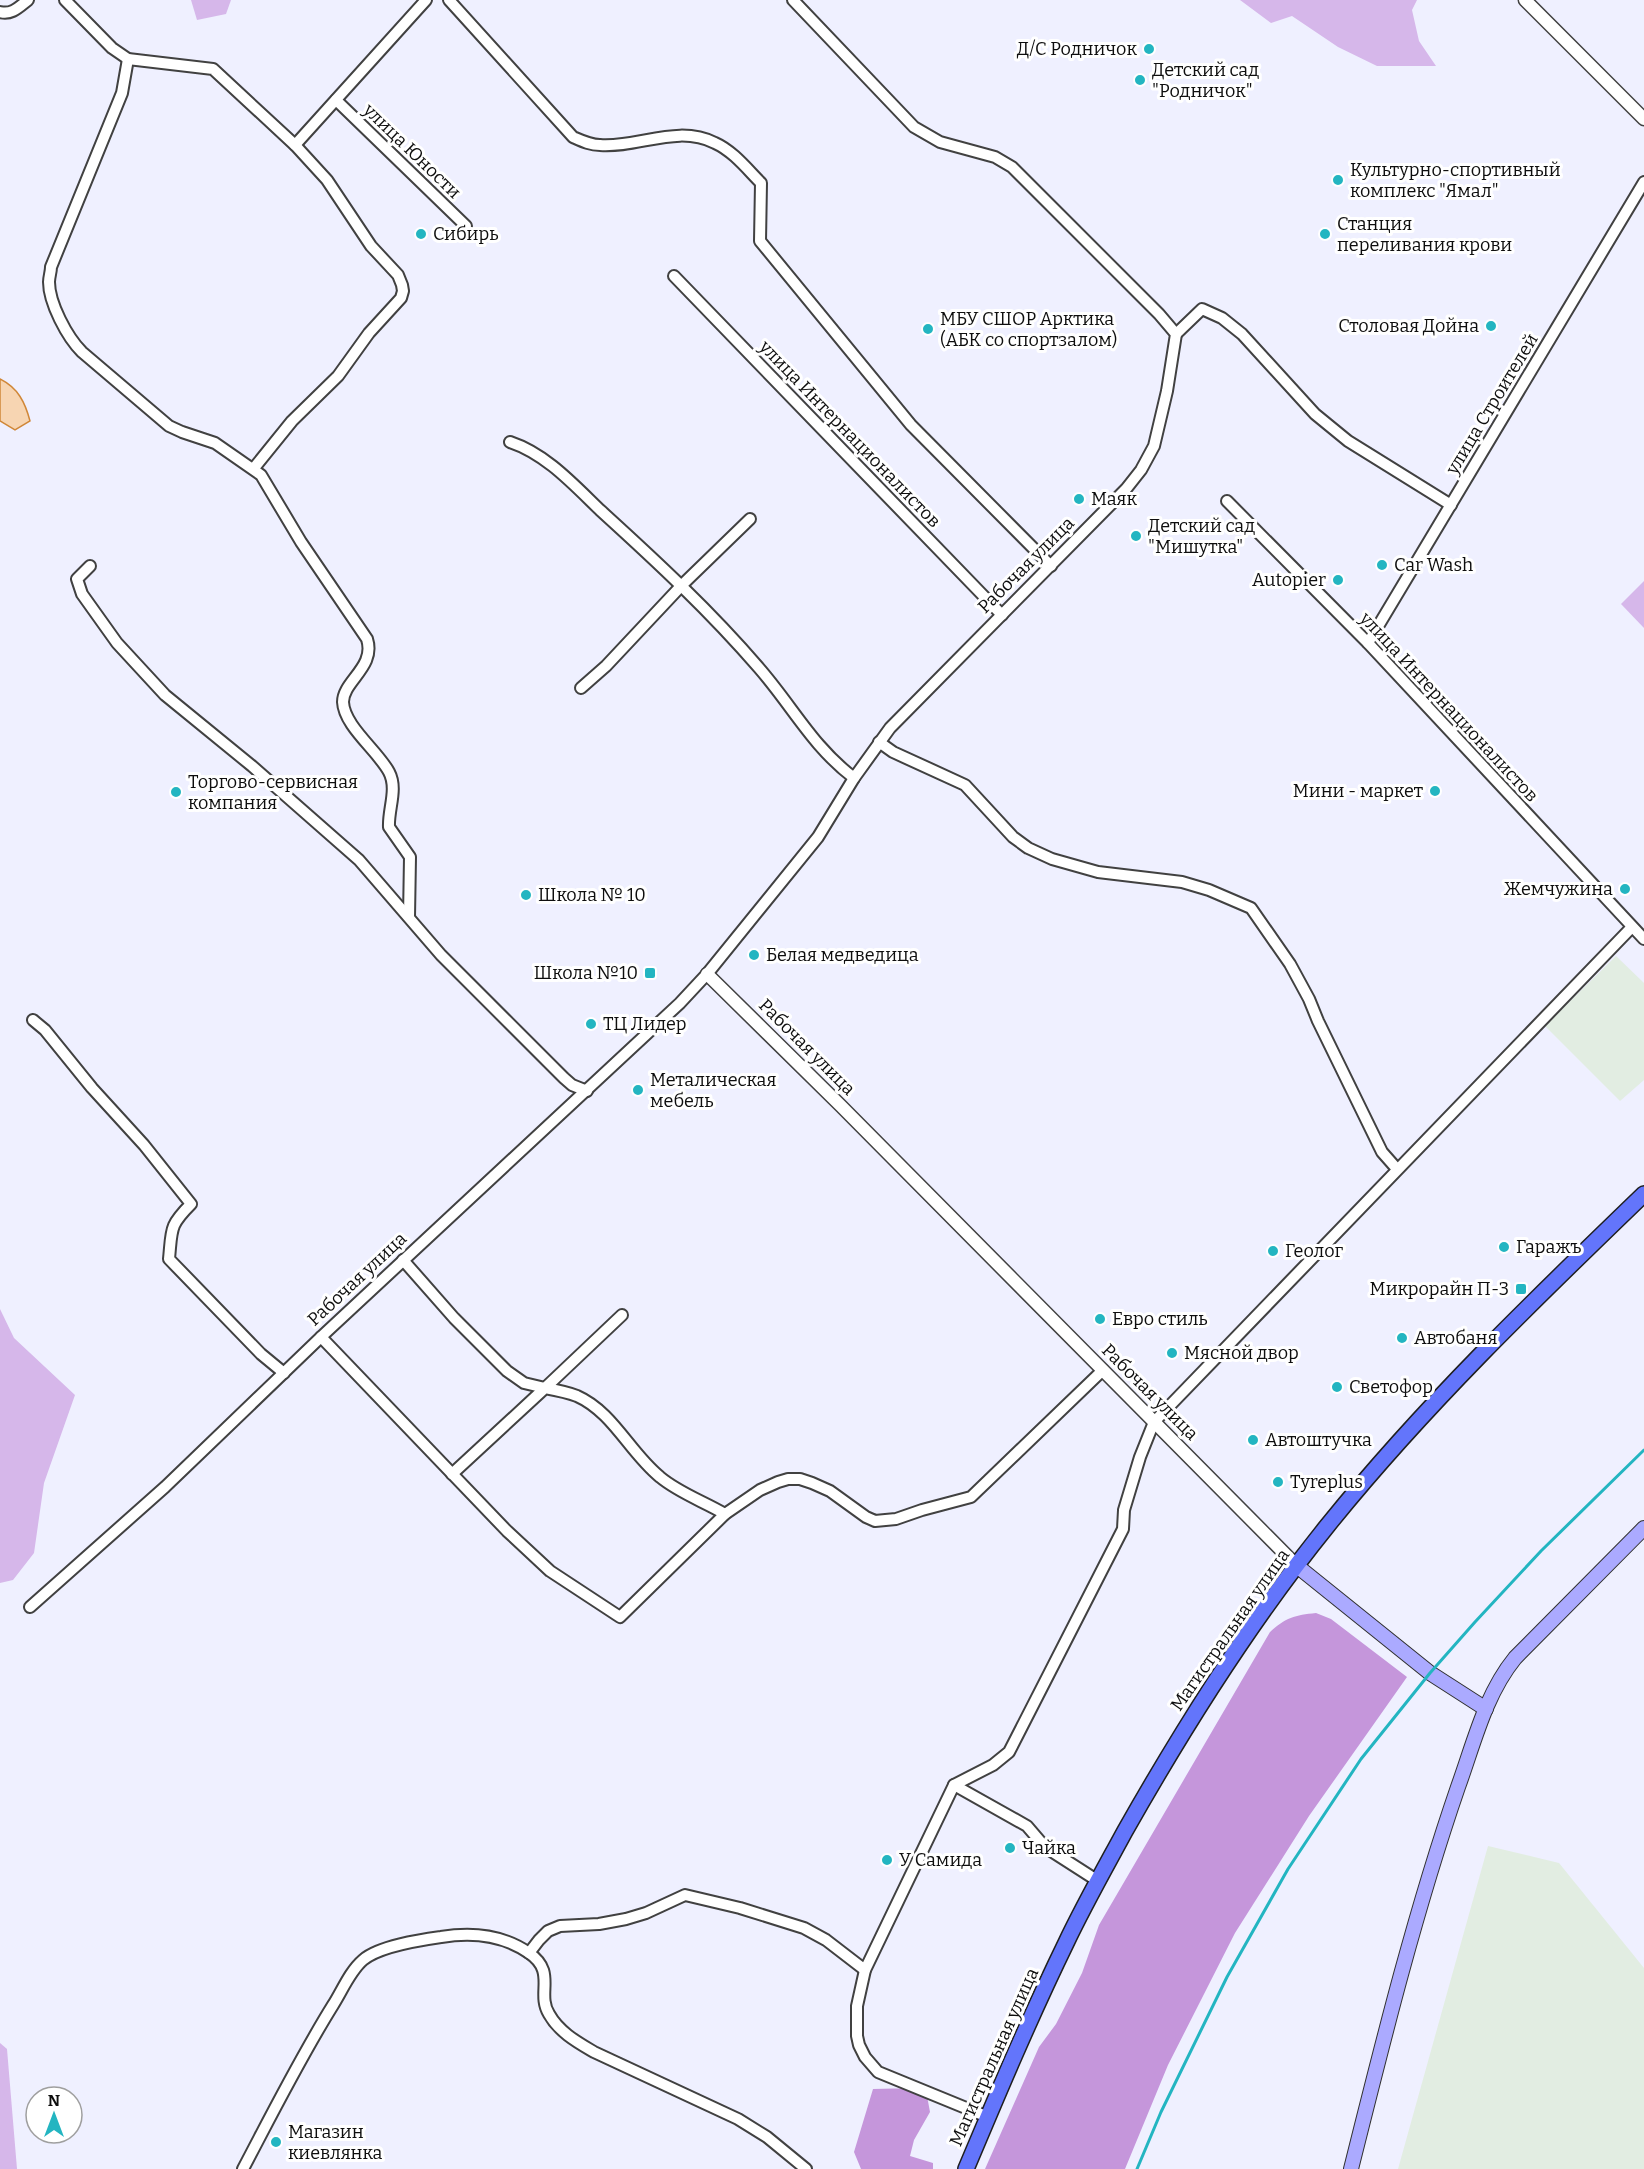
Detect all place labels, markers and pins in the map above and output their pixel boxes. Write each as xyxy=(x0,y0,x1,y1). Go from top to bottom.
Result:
place label: Д/С Родничок xyxy=(1017,38,1137,60)
marker: Д/С Родничок xyxy=(1142,42,1156,56)
place label: Детский сад "Родничок" xyxy=(1152,59,1259,102)
marker: Детский сад "Родничок" xyxy=(1133,73,1147,87)
place label: Культурно-спортивный комплекс "Ямал" xyxy=(1350,159,1561,202)
marker: Культурно-спортивный комплекс "Ямал" xyxy=(1331,173,1345,187)
place label: Станция переливания крови xyxy=(1337,213,1512,256)
place label: Сибирь xyxy=(433,223,498,245)
marker: Сибирь xyxy=(414,227,428,241)
marker: Станция переливания крови xyxy=(1318,227,1332,241)
place label: МБУ СШОР Арктика (АБК со спортзалом) xyxy=(940,308,1117,351)
place label: Столовая Дойна xyxy=(1338,315,1479,337)
marker: Столовая Дойна xyxy=(1484,319,1498,333)
marker: МБУ СШОР Арктика (АБК со спортзалом) xyxy=(921,322,935,336)
place label: Маяк xyxy=(1091,488,1138,510)
marker: Маяк xyxy=(1072,492,1086,506)
place label: Детский сад "Мишутка" xyxy=(1148,515,1255,558)
marker: Детский сад "Мишутка" xyxy=(1129,529,1143,543)
place label: Car Wash xyxy=(1394,554,1473,576)
marker: Car Wash xyxy=(1375,558,1389,572)
place label: Autopier xyxy=(1252,569,1326,591)
marker: Autopier xyxy=(1331,573,1345,587)
place label: Торгово-сервисная компания xyxy=(188,771,358,814)
place label: Мини - маркет xyxy=(1293,780,1423,802)
marker: Мини - маркет xyxy=(1428,784,1442,798)
marker: Торгово-сервисная компания xyxy=(169,785,183,799)
place label: Жемчужина xyxy=(1503,878,1613,900)
marker: Жемчужина xyxy=(1618,882,1632,896)
place label: Школа № 10 xyxy=(538,884,646,906)
marker: Школа № 10 xyxy=(519,888,533,902)
place label: Белая медведица xyxy=(766,944,919,966)
marker: Белая медведица xyxy=(747,948,761,962)
place label: Школа №10 xyxy=(534,962,638,984)
marker: Школа №10 xyxy=(643,966,657,980)
place label: ТЦ Лидер xyxy=(603,1013,687,1035)
marker: ТЦ Лидер xyxy=(584,1017,598,1031)
place label: Металическая мебель xyxy=(650,1069,776,1112)
marker: Металическая мебель xyxy=(631,1083,645,1097)
place label: Гаражъ xyxy=(1516,1236,1581,1258)
place label: Геолог xyxy=(1285,1240,1344,1262)
marker: Гаражъ xyxy=(1497,1240,1511,1254)
marker: Геолог xyxy=(1266,1244,1280,1258)
place label: Микрорайн П-3 xyxy=(1370,1278,1509,1300)
marker: Микрорайн П-3 xyxy=(1514,1282,1528,1296)
place label: Евро стиль xyxy=(1112,1308,1208,1330)
marker: Евро стиль xyxy=(1093,1312,1107,1326)
place label: Автобаня xyxy=(1414,1327,1497,1349)
marker: Автобаня xyxy=(1395,1331,1409,1345)
place label: Мясной двор xyxy=(1184,1342,1299,1364)
marker: Мясной двор xyxy=(1165,1346,1179,1360)
place label: Светофор xyxy=(1349,1376,1433,1398)
marker: Светофор xyxy=(1330,1380,1344,1394)
place label: Автоштучка xyxy=(1265,1429,1372,1451)
marker: Автоштучка xyxy=(1246,1433,1260,1447)
place label: Tyreplus xyxy=(1290,1471,1363,1493)
marker: Tyreplus xyxy=(1271,1475,1285,1489)
place label: Чайка xyxy=(1022,1837,1076,1859)
marker: Чайка xyxy=(1003,1841,1017,1855)
place label: У Самида xyxy=(899,1849,982,1871)
marker: У Самида xyxy=(880,1853,894,1867)
place label: Магазин киевлянка xyxy=(288,2121,383,2164)
marker: Магазин киевлянка xyxy=(269,2135,283,2149)

